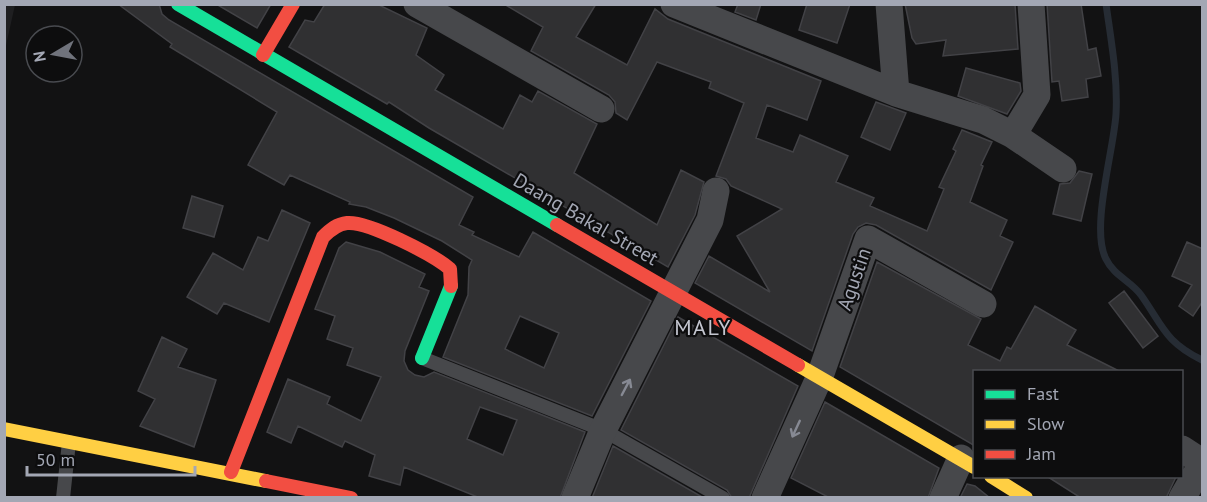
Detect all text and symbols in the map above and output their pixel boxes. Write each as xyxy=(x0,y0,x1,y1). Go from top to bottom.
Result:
north arrow xyxy=(24,24,84,84)
text: N xyxy=(28,50,50,64)
street label: Daang Bakal Street xyxy=(509,167,663,271)
street label: Agustin xyxy=(831,244,877,314)
district label: MALY xyxy=(674,313,732,341)
legend xyxy=(973,370,1183,478)
one-way arrow xyxy=(620,379,632,397)
text: Fast xyxy=(1027,382,1059,405)
text: Slow xyxy=(1027,412,1065,435)
one-way arrow xyxy=(789,420,801,438)
scale bar xyxy=(27,439,195,477)
text: Jam xyxy=(1026,442,1056,465)
text: 50 m xyxy=(36,448,75,471)

